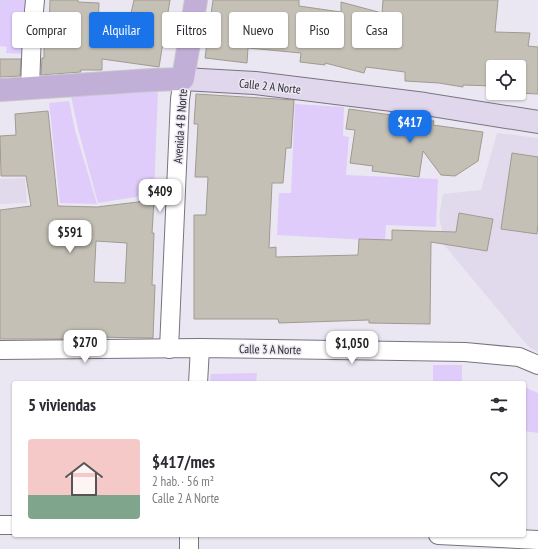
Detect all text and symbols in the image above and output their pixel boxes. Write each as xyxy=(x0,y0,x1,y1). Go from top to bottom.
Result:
chip: Comprar xyxy=(12,12,81,48)
chip: Alquilar xyxy=(89,12,154,48)
chip: Filtros xyxy=(162,12,221,48)
chip: Nuevo xyxy=(229,12,288,48)
chip: Piso xyxy=(296,12,344,48)
chip: Casa xyxy=(352,12,402,48)
map controls xyxy=(486,60,526,100)
button: locate xyxy=(486,60,526,100)
street label: Calle 2 A Norte xyxy=(238,75,302,97)
street label: Avenida 4 B Norte xyxy=(170,88,190,164)
pin: $417 xyxy=(386,110,434,144)
text: $417 xyxy=(398,114,422,131)
pin: $409 xyxy=(136,179,184,213)
text: $409 xyxy=(148,183,172,200)
pin: $591 xyxy=(46,220,94,254)
text: $591 xyxy=(58,224,82,241)
pin: $270 xyxy=(61,330,109,364)
pin: $1,050 xyxy=(319,331,385,365)
text: $270 xyxy=(73,334,97,351)
text: $1,050 xyxy=(335,335,369,352)
street label: Calle 3 A Norte xyxy=(239,341,301,357)
text: 5 viviendas xyxy=(28,394,96,416)
icon: filters xyxy=(488,394,510,416)
text: $417/mes xyxy=(152,451,215,473)
icon: home xyxy=(60,455,108,503)
icon: heart xyxy=(488,468,510,490)
text: 2 hab. · 56 m² xyxy=(152,473,214,490)
text: Calle 2 A Norte xyxy=(152,490,219,507)

